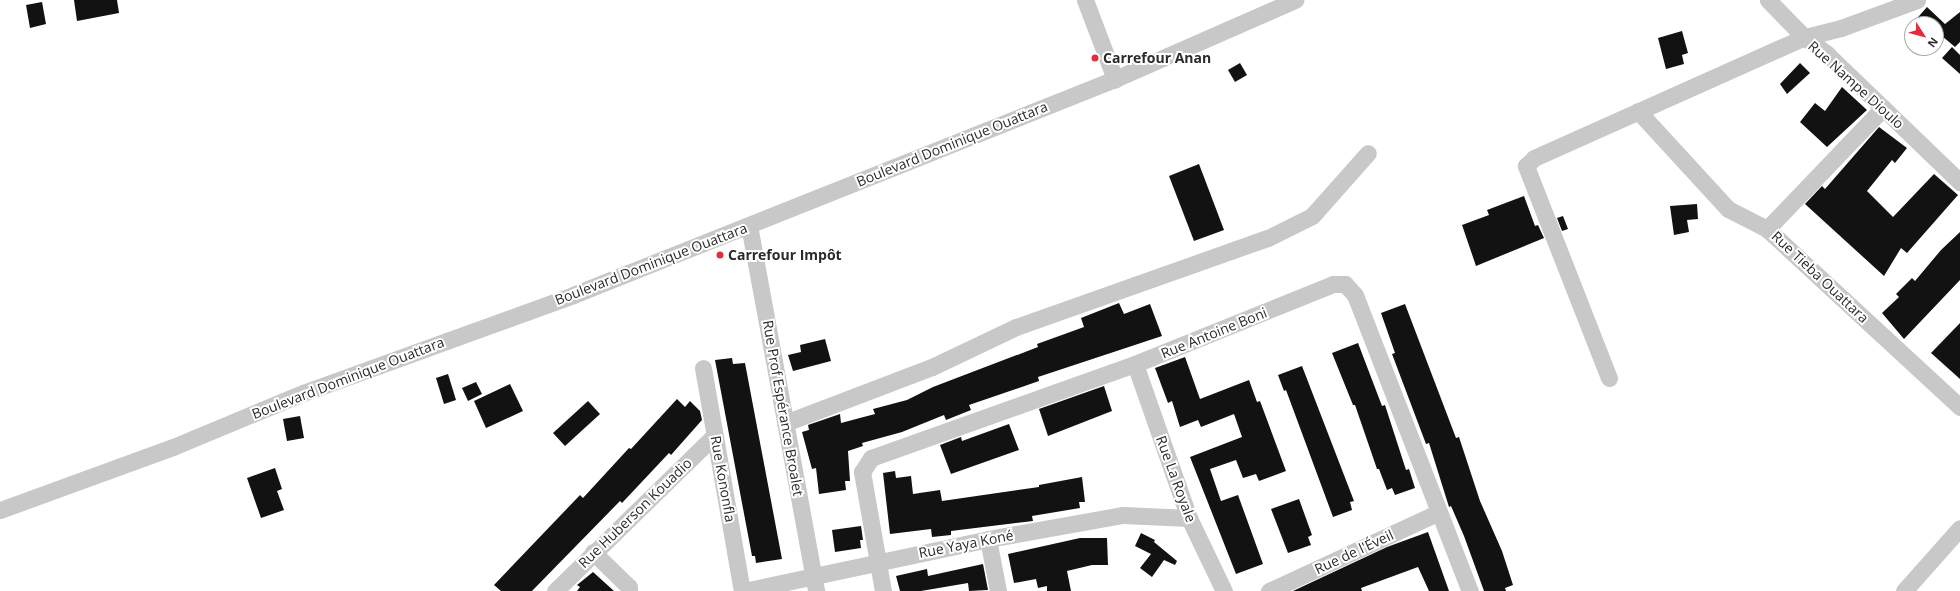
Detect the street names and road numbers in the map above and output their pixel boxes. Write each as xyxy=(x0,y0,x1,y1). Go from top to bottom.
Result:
street label: Rue Nampe Dioulo xyxy=(1805,38,1907,132)
street label: Boulevard Dominique Ouattara xyxy=(854,98,1050,190)
street label: Boulevard Dominique Ouattara xyxy=(553,220,749,308)
street label: Rue Tieba Ouattara xyxy=(1768,228,1872,326)
street label: Rue Antoine Boni xyxy=(1159,304,1269,362)
street label: Rue Prof Espérance Broalet xyxy=(759,319,807,497)
street label: Boulevard Dominique Ouattara xyxy=(250,334,446,422)
street label: Rue La Royale xyxy=(1153,434,1199,524)
street label: Rue Kononfla xyxy=(707,435,739,523)
street label: Rue Huberson Kouadio xyxy=(575,455,695,571)
street label: Rue de l'Éveil xyxy=(1312,526,1396,578)
street label: Rue Yaya Koné xyxy=(917,527,1015,561)

